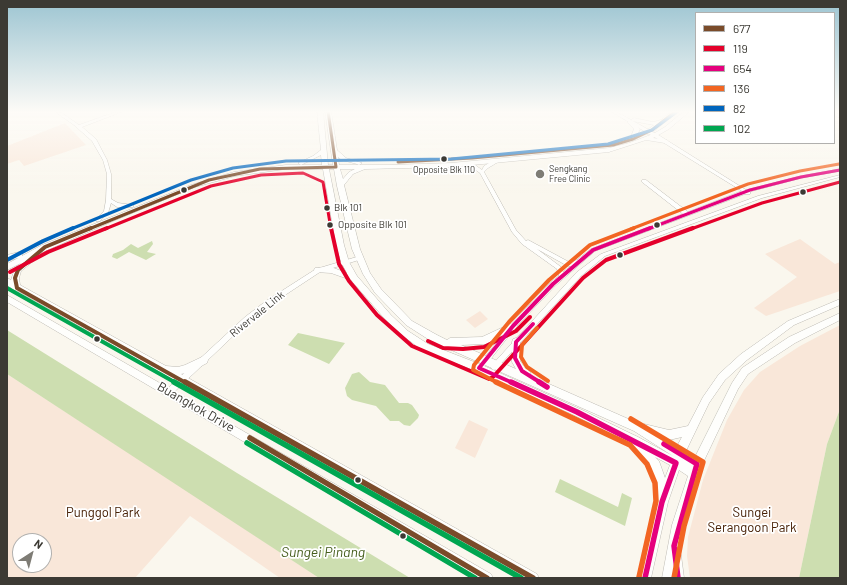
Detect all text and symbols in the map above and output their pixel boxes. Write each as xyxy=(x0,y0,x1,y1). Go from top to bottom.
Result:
legend xyxy=(695,12,835,144)
text: 677 xyxy=(733,21,751,35)
text: 119 xyxy=(733,41,748,55)
text: 654 xyxy=(733,61,752,75)
text: 136 xyxy=(733,81,750,95)
text: 82 xyxy=(733,101,746,115)
text: 102 xyxy=(733,121,750,135)
marker: Opposite Blk 110 xyxy=(439,154,449,164)
place label: Sengkang Free Clinic xyxy=(549,164,590,185)
place label: Opposite Blk 110 xyxy=(413,165,475,175)
marker: Sengkang Free Clinic xyxy=(534,168,546,180)
unlabelled marker xyxy=(179,185,189,195)
unlabelled marker xyxy=(798,187,808,197)
place label: Blk 101 xyxy=(334,202,362,214)
marker: Blk 101 xyxy=(322,203,332,213)
place label: Opposite Blk 101 xyxy=(338,219,407,231)
marker: Opposite Blk 101 xyxy=(325,220,335,230)
unlabelled marker xyxy=(652,220,662,230)
unlabelled marker xyxy=(615,250,625,260)
street label: Rivervale Link xyxy=(227,288,287,340)
unlabelled marker xyxy=(92,334,102,344)
street label: Buangkok Drive xyxy=(154,379,238,435)
unlabelled marker xyxy=(353,475,363,485)
park label: Punggol Park xyxy=(66,505,140,521)
park label: Sungei Serangoon Park xyxy=(707,505,797,536)
unlabelled marker xyxy=(398,531,408,541)
north arrow xyxy=(12,533,52,573)
text: N xyxy=(32,536,46,551)
water label: Sungei Pinang xyxy=(281,544,365,560)

